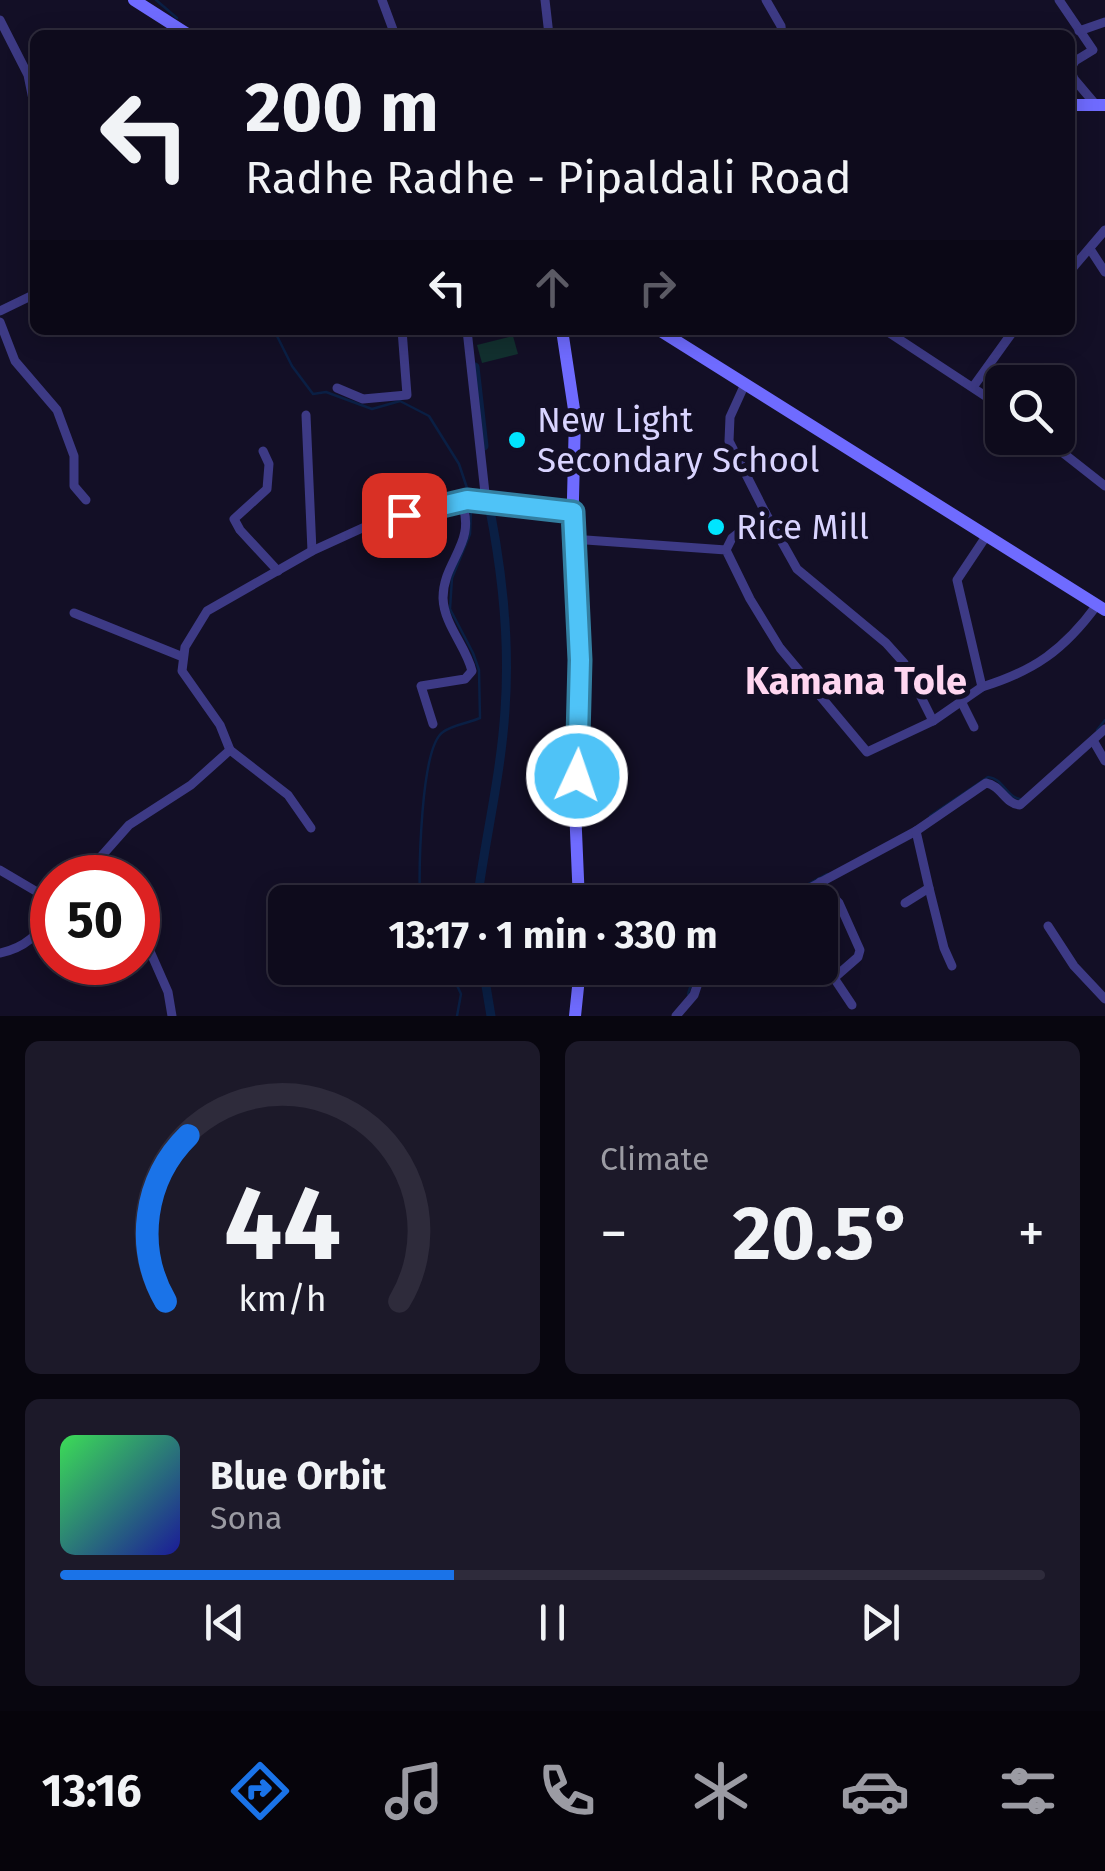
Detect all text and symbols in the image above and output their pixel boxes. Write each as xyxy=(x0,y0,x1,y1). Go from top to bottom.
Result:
text: 200 m xyxy=(245,66,439,150)
icon: left xyxy=(80,70,210,200)
text: Radhe Radhe - Pipaldali Road xyxy=(245,151,852,205)
icon: left xyxy=(420,260,475,315)
icon: ahead xyxy=(525,260,580,315)
icon: right xyxy=(630,260,685,315)
map controls xyxy=(985,365,1075,455)
button: search xyxy=(985,365,1075,455)
place label: New Light Secondary School xyxy=(537,399,820,481)
marker: New Light Secondary School xyxy=(506,429,528,451)
pin xyxy=(362,473,447,558)
icon: arrive xyxy=(377,488,432,543)
place label: Rice Mill xyxy=(736,506,869,548)
marker: Rice Mill xyxy=(705,516,727,538)
district label: Kamana Tole xyxy=(745,658,967,704)
position arrow xyxy=(525,724,629,828)
speed limit sign: 50 xyxy=(30,855,160,985)
text: 13:17 · 1 min · 330 m xyxy=(388,912,718,958)
text: Climate xyxy=(600,1140,709,1178)
text: 44 xyxy=(224,1162,341,1287)
text: 20.5° xyxy=(733,1189,913,1279)
text: − xyxy=(600,1201,628,1267)
text: + xyxy=(1018,1201,1045,1267)
text: km/h xyxy=(238,1278,327,1320)
text: Blue Orbit xyxy=(210,1453,386,1499)
text: Sona xyxy=(210,1499,282,1537)
icon: previous xyxy=(197,1595,252,1650)
icon: pause xyxy=(525,1595,580,1650)
icon: next xyxy=(853,1595,908,1650)
icon: directions xyxy=(225,1756,295,1826)
icon: music xyxy=(379,1756,449,1826)
icon: phone xyxy=(532,1756,602,1826)
icon: climate xyxy=(686,1756,756,1826)
icon: car xyxy=(840,1756,910,1826)
icon: filters xyxy=(993,1756,1063,1826)
text: 13:16 xyxy=(42,1764,142,1818)

